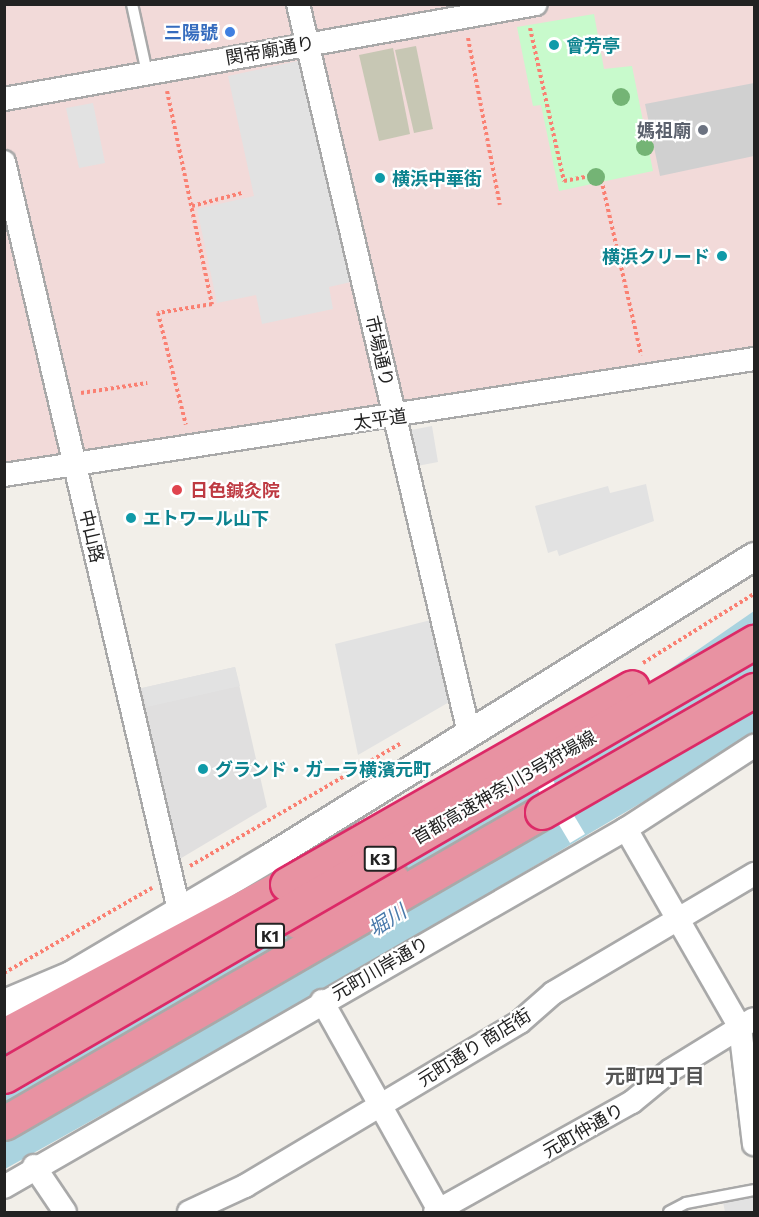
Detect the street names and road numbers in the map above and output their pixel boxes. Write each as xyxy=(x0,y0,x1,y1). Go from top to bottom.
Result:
street label: 関帝廟通り xyxy=(224,32,316,68)
street label: 市場通り xyxy=(361,313,399,389)
street label: 太平道 xyxy=(352,405,408,433)
street label: 中山路 xyxy=(75,507,109,565)
street label: 首都高速神奈川3号狩場線 xyxy=(408,726,600,848)
road number: K3 xyxy=(364,846,397,872)
road number: K1 xyxy=(255,923,285,949)
street label: 元町川岸通り xyxy=(328,932,432,1004)
street label: 元町通り 商店街 xyxy=(413,1004,535,1090)
street label: 元町仲通り xyxy=(539,1098,627,1162)

